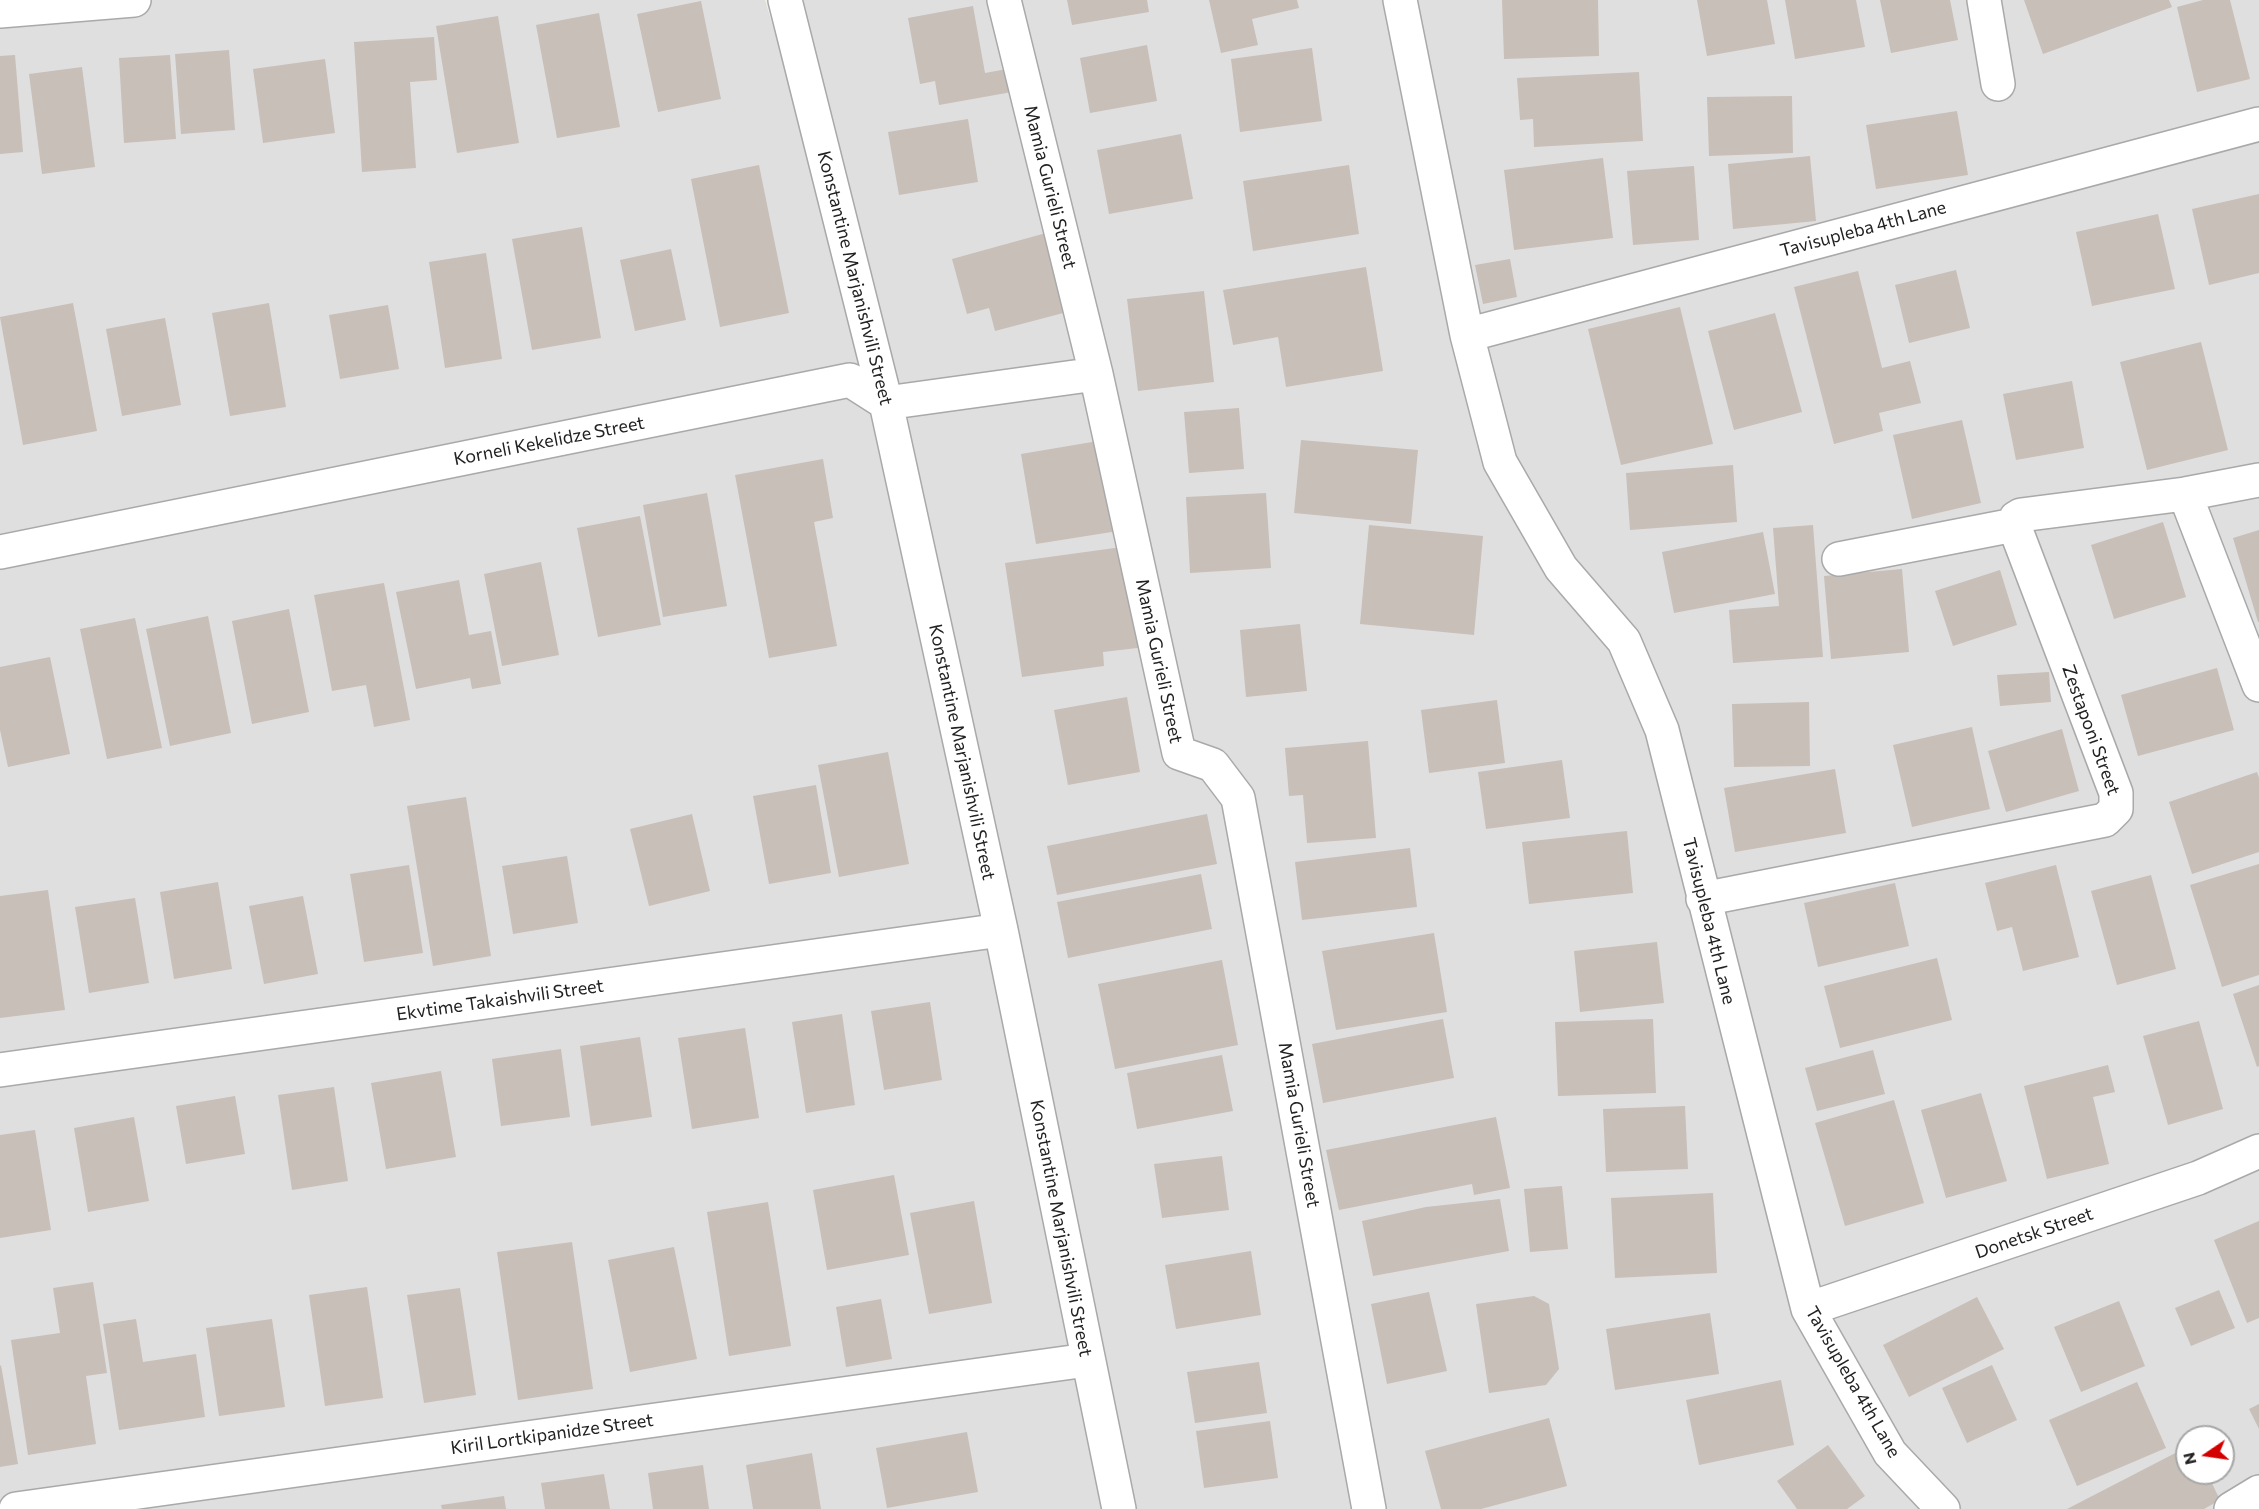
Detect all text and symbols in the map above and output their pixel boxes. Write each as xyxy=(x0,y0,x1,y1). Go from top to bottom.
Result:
street label: Mamia Gurieli Street xyxy=(1019,103,1081,271)
street label: Konstantine Marjanishvili Street xyxy=(813,149,897,407)
street label: Tavisupleba 4th Lane xyxy=(1778,196,1948,262)
street label: Korneli Kekelidze Street xyxy=(452,412,646,470)
street label: Mamia Gurieli Street xyxy=(1131,577,1187,745)
street label: Konstantine Marjanishvili Street xyxy=(924,622,1000,882)
street label: Zestaponi Street xyxy=(2057,662,2125,798)
street label: Tavisupleba 4th Lane xyxy=(1678,835,1740,1007)
street label: Ekvtime Takaishvili Street xyxy=(395,975,605,1025)
street label: Mamia Gurieli Street xyxy=(1274,1041,1324,1209)
street label: Konstantine Marjanishvili Street xyxy=(1025,1098,1097,1358)
street label: Donetsk Street xyxy=(1972,1203,2096,1263)
street label: Tavisupleba 4th Lane xyxy=(1801,1303,1905,1461)
street label: Kiril Lortkipanidze Street xyxy=(449,1409,655,1459)
north arrow xyxy=(2175,1425,2235,1485)
text: N xyxy=(2178,1451,2200,1467)

